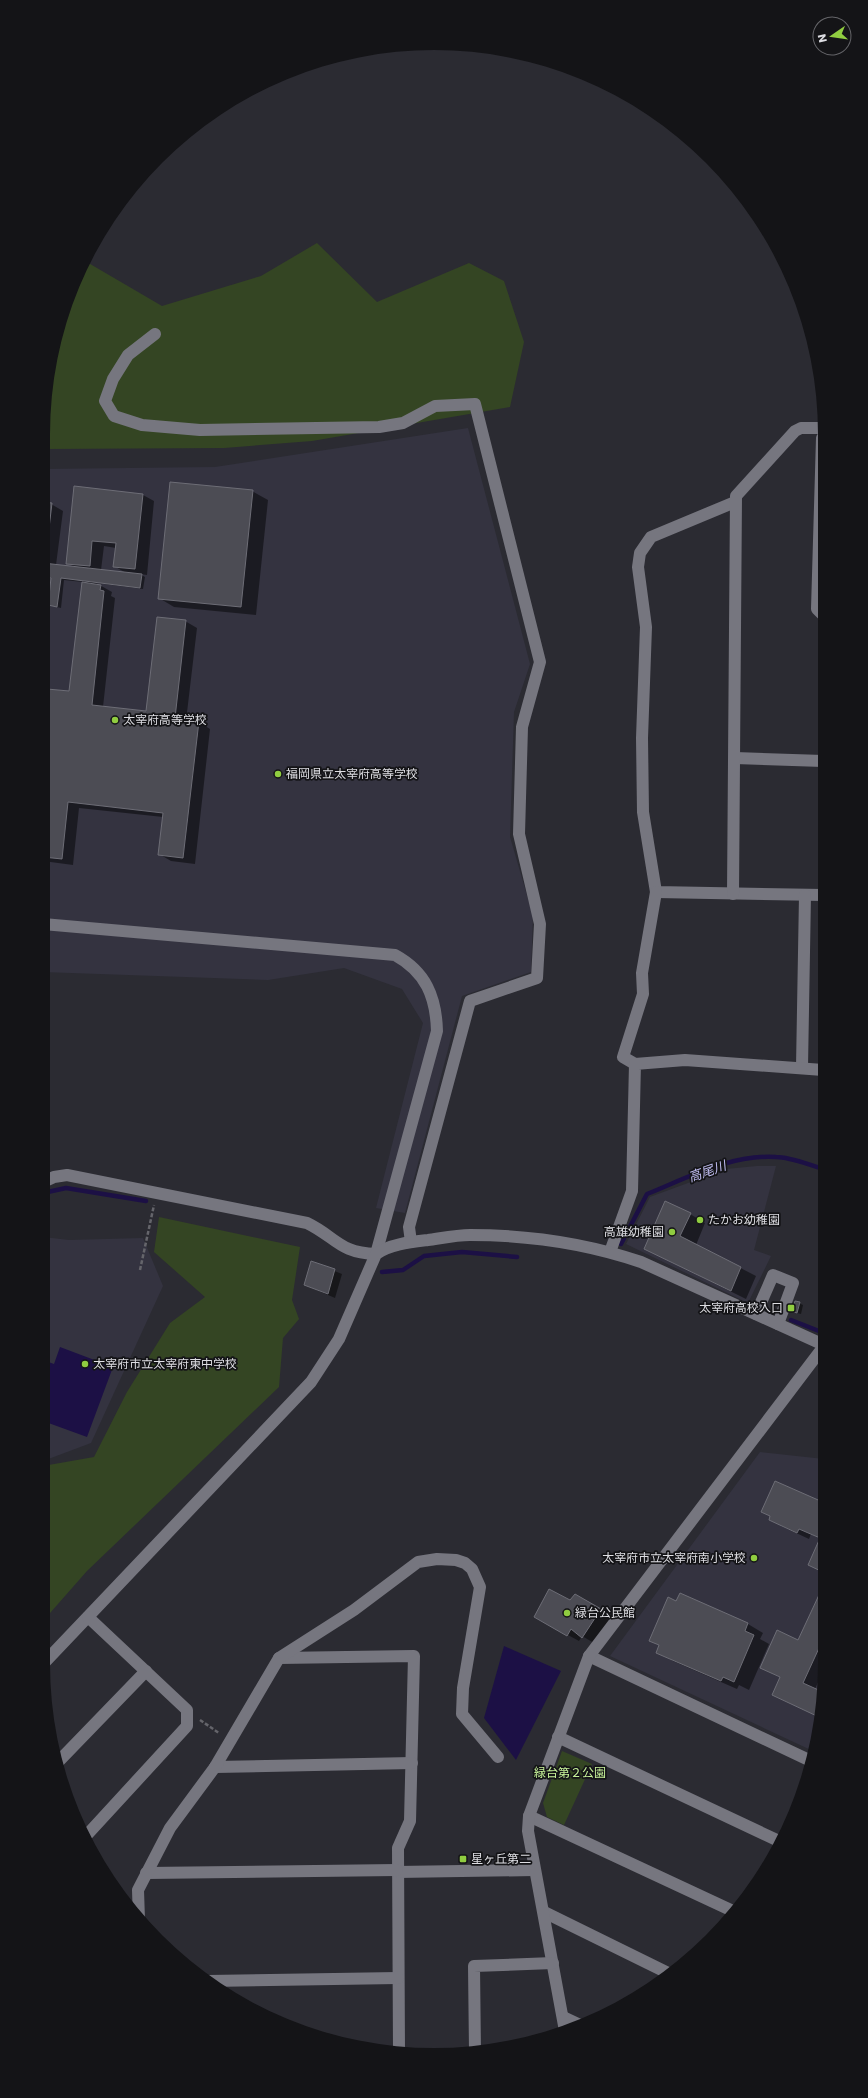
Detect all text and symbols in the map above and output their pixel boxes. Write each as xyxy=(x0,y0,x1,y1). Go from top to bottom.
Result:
north arrow xyxy=(812,16,852,56)
text: N xyxy=(814,32,831,44)
place label: 太宰府高等学校 xyxy=(123,711,207,728)
marker: 太宰府高等学校 xyxy=(110,715,120,725)
place label: 福岡県立太宰府高等学校 xyxy=(286,765,418,782)
marker: 福岡県立太宰府高等学校 xyxy=(273,769,283,779)
water label: 高尾川 xyxy=(686,1155,731,1187)
place label: たかお幼稚園 xyxy=(708,1211,780,1228)
marker: たかお幼稚園 xyxy=(695,1215,705,1225)
place label: 高雄幼稚園 xyxy=(604,1223,664,1240)
marker: 高雄幼稚園 xyxy=(667,1227,677,1237)
place label: 太宰府高校入口 xyxy=(699,1299,783,1316)
marker: 太宰府高校入口 xyxy=(786,1303,796,1313)
place label: 太宰府市立太宰府東中学校 xyxy=(93,1355,237,1372)
marker: 太宰府市立太宰府東中学校 xyxy=(80,1359,90,1369)
place label: 太宰府市立太宰府南小学校 xyxy=(602,1549,746,1566)
marker: 太宰府市立太宰府南小学校 xyxy=(749,1553,759,1563)
place label: 緑台公民館 xyxy=(575,1604,635,1621)
marker: 緑台公民館 xyxy=(562,1608,572,1618)
park label: 緑台第２公園 xyxy=(534,1764,606,1781)
place label: 星ヶ丘第二 xyxy=(471,1850,531,1867)
marker: 星ヶ丘第二 xyxy=(458,1854,468,1864)

